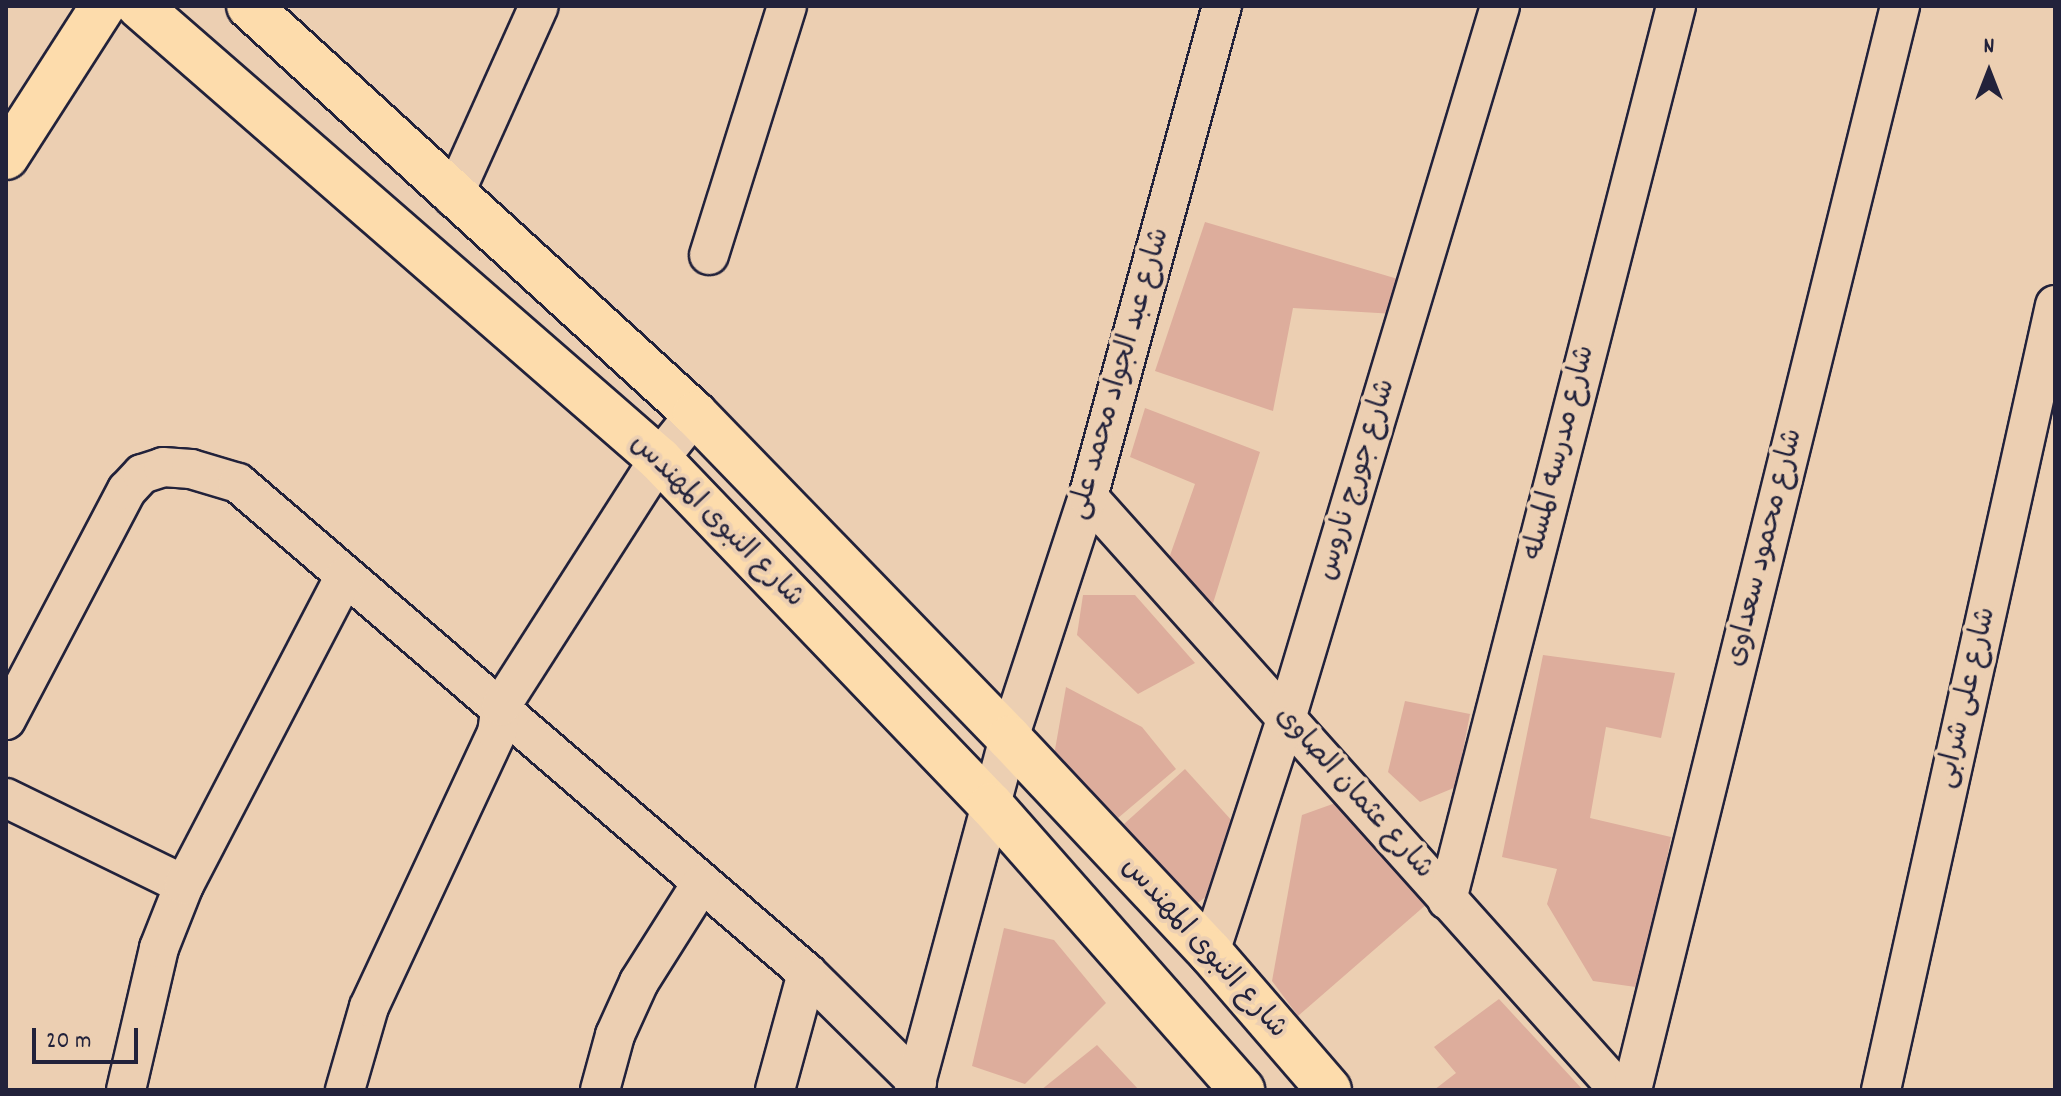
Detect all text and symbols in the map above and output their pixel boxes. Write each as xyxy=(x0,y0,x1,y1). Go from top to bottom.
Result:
north arrow xyxy=(1949,32,2029,112)
text: N xyxy=(1984,32,1994,63)
street label: شارع عبد الجواد محمد على xyxy=(1063,224,1179,524)
street label: شارع مدرسه المسله xyxy=(1518,342,1604,564)
street label: شارع جورج ناروس xyxy=(1311,375,1405,585)
street label: شارع محمود سعداوى xyxy=(1720,426,1812,670)
street label: شارع النبوى المهندس xyxy=(622,428,810,616)
street label: شارع على شرابى xyxy=(1931,604,2005,792)
street label: شارع عثمان الصاوى xyxy=(1267,701,1439,887)
street label: شارع النبوى المهندس xyxy=(1113,851,1293,1047)
scale bar xyxy=(36,1012,142,1062)
text: 20 m xyxy=(46,1025,92,1059)

